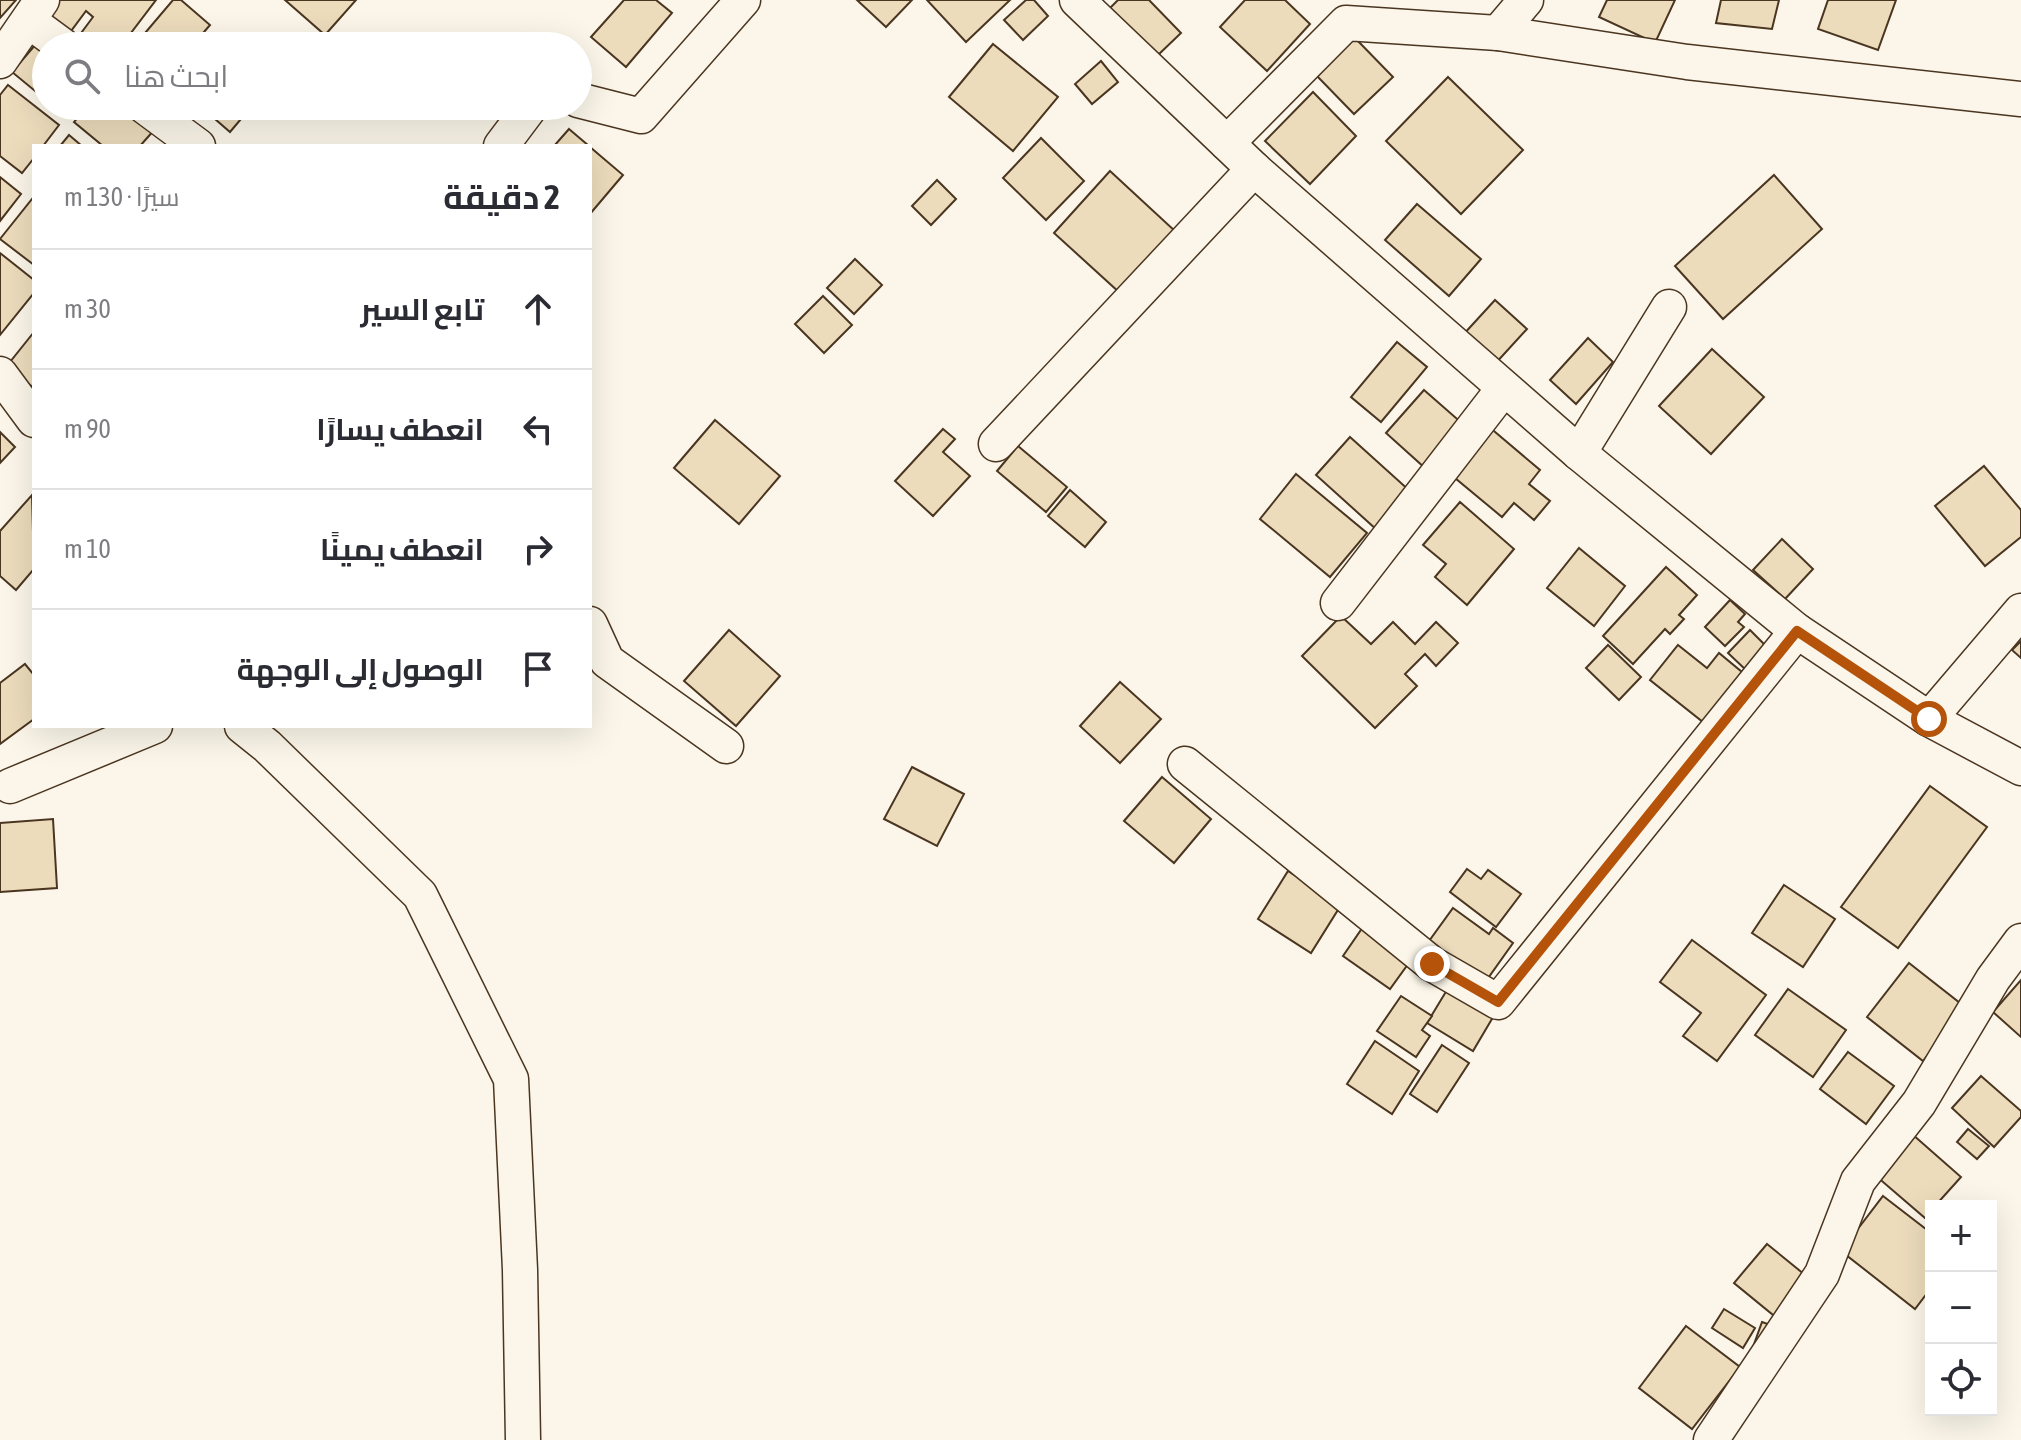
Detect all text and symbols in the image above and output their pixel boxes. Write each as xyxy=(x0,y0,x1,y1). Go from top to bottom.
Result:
search box xyxy=(32,32,592,120)
icon: search xyxy=(60,54,104,98)
text: ابحث هنا xyxy=(124,59,228,93)
text: 2 دقيقة xyxy=(443,177,560,216)
text: سيرًا · 130 m xyxy=(64,182,180,212)
icon: ahead xyxy=(516,287,560,331)
text: تابع السير xyxy=(361,292,484,326)
text: 30 m xyxy=(64,294,111,324)
icon: left xyxy=(516,407,560,451)
text: انعطف يسارًا xyxy=(316,412,484,446)
text: 90 m xyxy=(64,414,111,444)
icon: right xyxy=(516,527,560,571)
text: انعطف يمينًا xyxy=(320,532,484,566)
text: 10 m xyxy=(64,534,111,564)
icon: arrive xyxy=(516,647,560,691)
text: الوصول إلى الوجهة xyxy=(237,652,484,686)
route start xyxy=(1911,701,1947,737)
route end xyxy=(1414,946,1450,982)
map controls xyxy=(1925,1200,1997,1416)
button: + xyxy=(1925,1200,1997,1272)
button: − xyxy=(1925,1272,1997,1344)
button: locate xyxy=(1925,1344,1997,1416)

